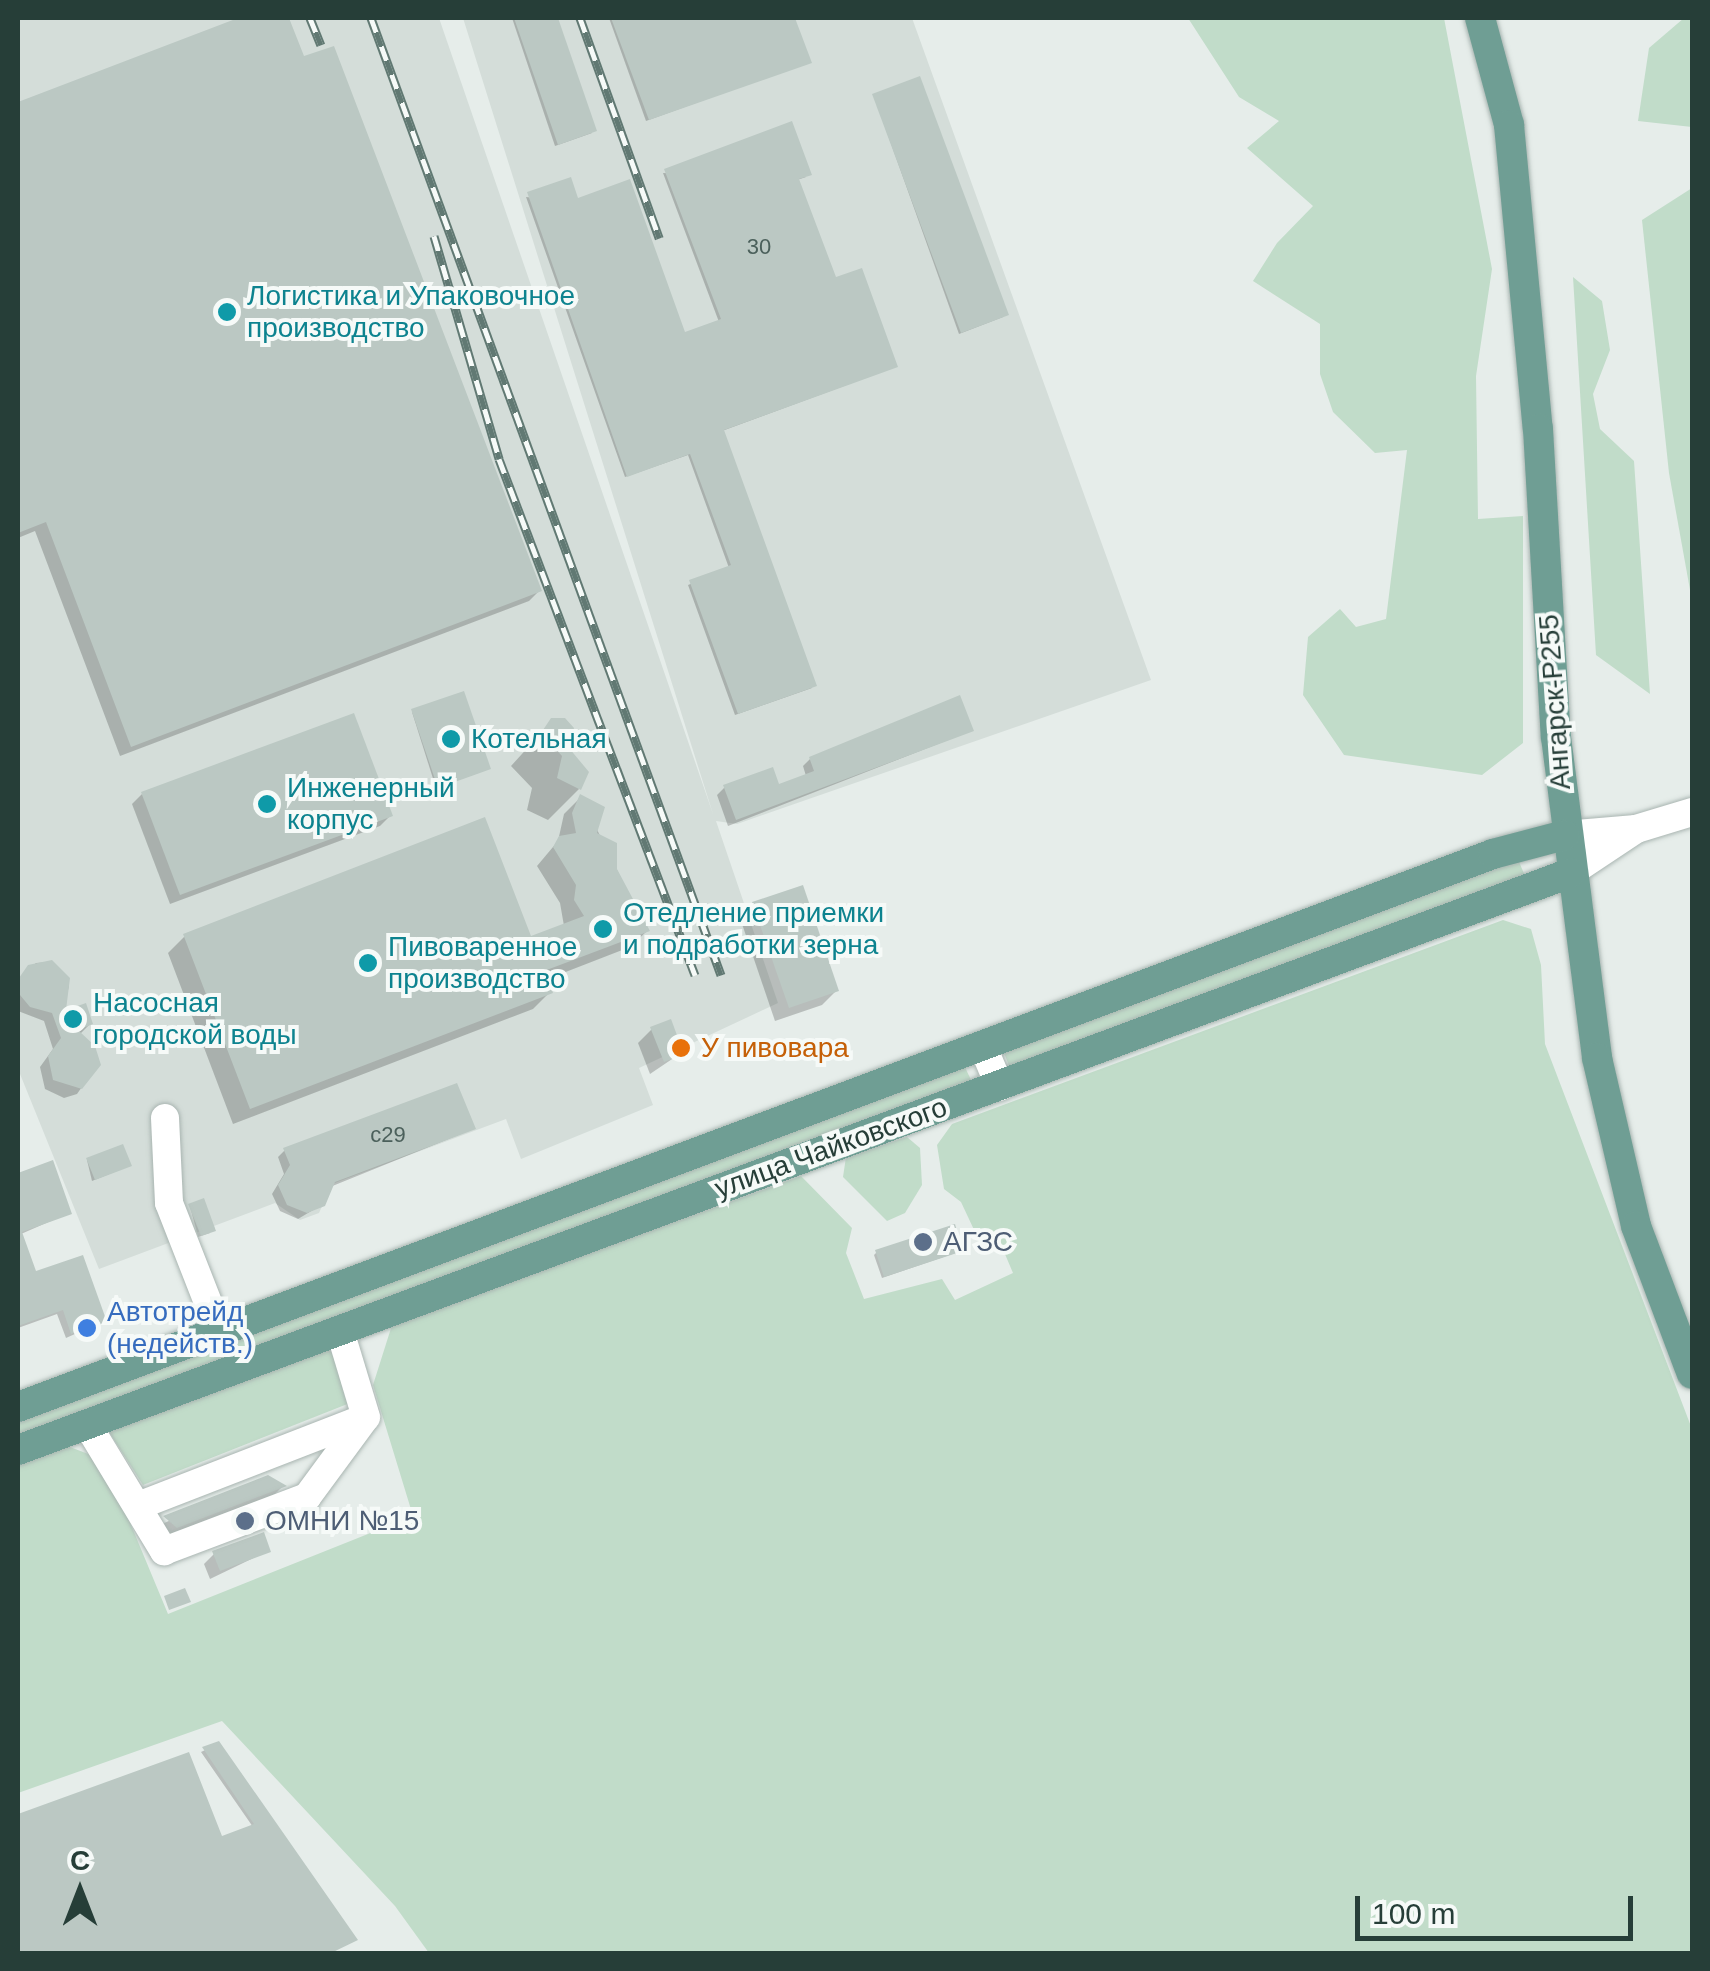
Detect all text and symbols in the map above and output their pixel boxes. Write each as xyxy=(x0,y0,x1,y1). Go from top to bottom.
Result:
house number: 30 xyxy=(747,234,771,260)
place label: Логистика и Упаковочное производство xyxy=(247,279,575,345)
marker: Логистика и Упаковочное производство xyxy=(216,301,238,323)
street label: Ангарск-Р255 xyxy=(1532,613,1578,791)
place label: Котельная xyxy=(471,722,607,756)
marker: Котельная xyxy=(440,728,462,750)
place label: Инженерный корпус xyxy=(287,771,455,837)
marker: Инженерный корпус xyxy=(256,793,278,815)
place label: Отедление приемки и подработки зерна xyxy=(623,896,884,962)
marker: Отедление приемки и подработки зерна xyxy=(592,918,614,940)
place label: Пивоваренное производство xyxy=(388,930,577,996)
marker: Пивоваренное производство xyxy=(357,952,379,974)
place label: Насосная городской воды xyxy=(93,986,297,1052)
marker: Насосная городской воды xyxy=(62,1008,84,1030)
place label: У пивовара xyxy=(701,1031,849,1065)
marker: У пивовара xyxy=(670,1037,692,1059)
street label: улица Чайковского xyxy=(710,1090,952,1206)
house number: с29 xyxy=(370,1122,406,1148)
place label: АГЗС xyxy=(943,1225,1013,1259)
marker: АГЗС xyxy=(912,1231,934,1253)
place label: Автотрейд (недейств.) xyxy=(107,1295,253,1361)
marker: Автотрейд (недейств.) xyxy=(76,1317,98,1339)
place label: ОМНИ №15 xyxy=(265,1504,419,1538)
marker: ОМНИ №15 xyxy=(234,1510,256,1532)
north arrow xyxy=(30,1841,130,1941)
text: С xyxy=(70,1845,90,1876)
scale bar xyxy=(1360,1876,1638,1938)
text: 100 m xyxy=(1372,1897,1455,1930)

